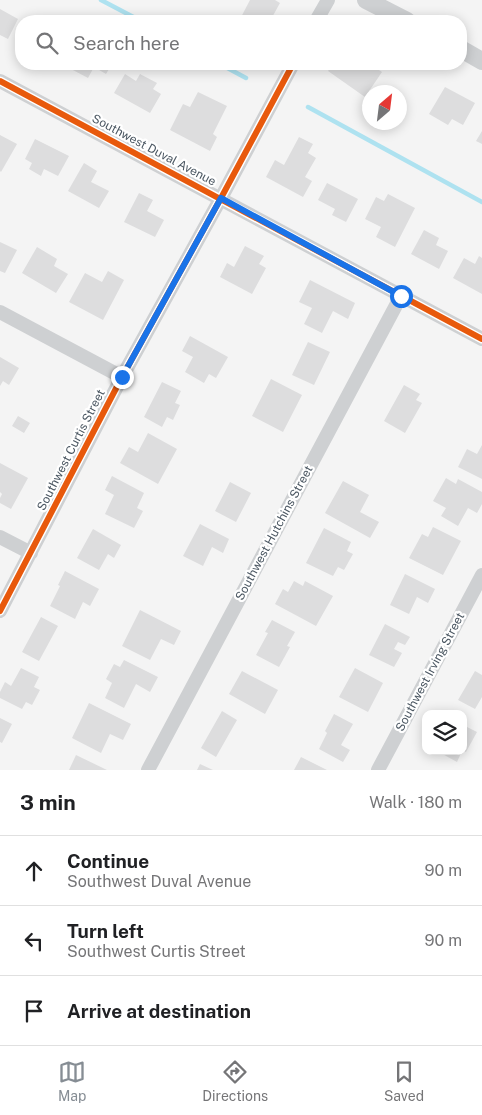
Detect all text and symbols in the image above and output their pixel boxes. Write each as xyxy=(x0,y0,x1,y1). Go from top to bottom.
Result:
search box xyxy=(15,15,467,70)
icon: search xyxy=(33,29,61,57)
text: Search here xyxy=(73,32,180,54)
north arrow xyxy=(362,85,407,130)
street label: Southwest Duval Avenue xyxy=(90,111,219,189)
route start xyxy=(390,285,413,308)
route end xyxy=(111,366,134,389)
street label: Southwest Curtis Street xyxy=(34,387,108,513)
street label: Southwest Hutchins Street xyxy=(232,463,316,603)
street label: Southwest Irving Street xyxy=(393,610,467,734)
map controls xyxy=(422,710,467,755)
button: layers xyxy=(422,710,467,755)
text: 3 min xyxy=(20,790,76,815)
text: Walk · 180 m xyxy=(369,793,462,812)
text: Continue xyxy=(67,850,149,872)
icon: ahead xyxy=(20,857,48,885)
text: 90 m xyxy=(425,861,462,880)
text: Southwest Duval Avenue xyxy=(67,872,251,891)
text: Turn left xyxy=(67,920,144,942)
icon: left xyxy=(20,927,48,955)
text: 90 m xyxy=(425,931,462,950)
text: Southwest Curtis Street xyxy=(67,942,246,961)
icon: arrive xyxy=(20,997,48,1025)
text: Arrive at destination xyxy=(67,1000,251,1022)
tab: Map xyxy=(58,1058,86,1104)
tab: Directions xyxy=(202,1058,268,1104)
tab: Saved xyxy=(384,1058,424,1104)

